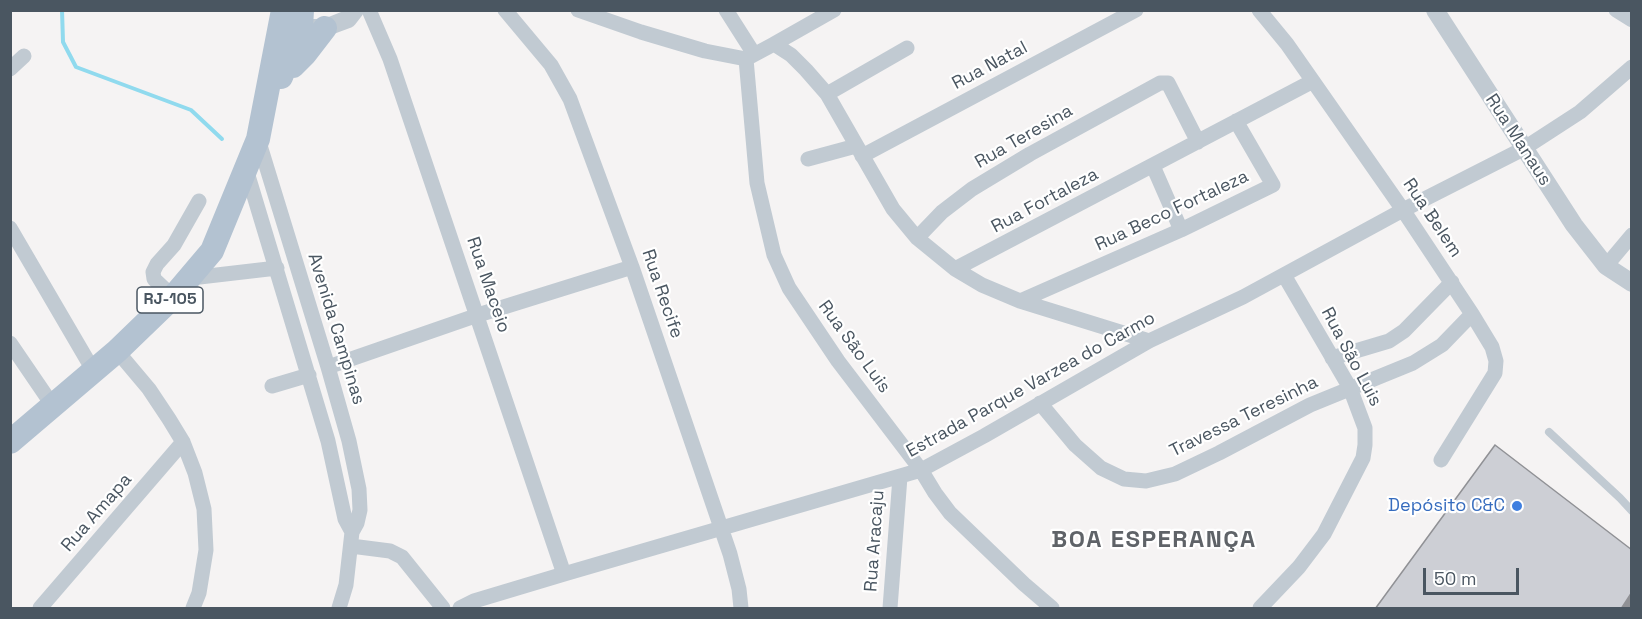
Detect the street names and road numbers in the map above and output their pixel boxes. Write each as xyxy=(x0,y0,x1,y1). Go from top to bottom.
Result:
street label: Rua Natal xyxy=(949,37,1031,95)
street label: Rua Manaus xyxy=(1480,90,1556,190)
street label: Rua Teresina xyxy=(971,100,1077,174)
street label: Rua Fortaleza xyxy=(988,164,1102,238)
street label: Rua Beco Fortaleza xyxy=(1092,166,1252,256)
street label: Rua Belem xyxy=(1398,174,1466,262)
street label: Rua Maceio xyxy=(462,234,514,336)
street label: Rua Recife xyxy=(637,247,687,341)
street label: Avenida Campinas xyxy=(303,251,369,407)
road number: RJ-105 xyxy=(137,287,203,313)
street label: Rua São Luis xyxy=(813,297,895,397)
street label: Rua São Luis xyxy=(1316,304,1386,410)
street label: Estrada Parque Varzea do Carmo xyxy=(903,307,1159,463)
street label: Travessa Teresinha xyxy=(1166,372,1322,462)
street label: Rua Amapa xyxy=(57,470,137,556)
street label: Rua Aracaju xyxy=(861,489,889,593)

